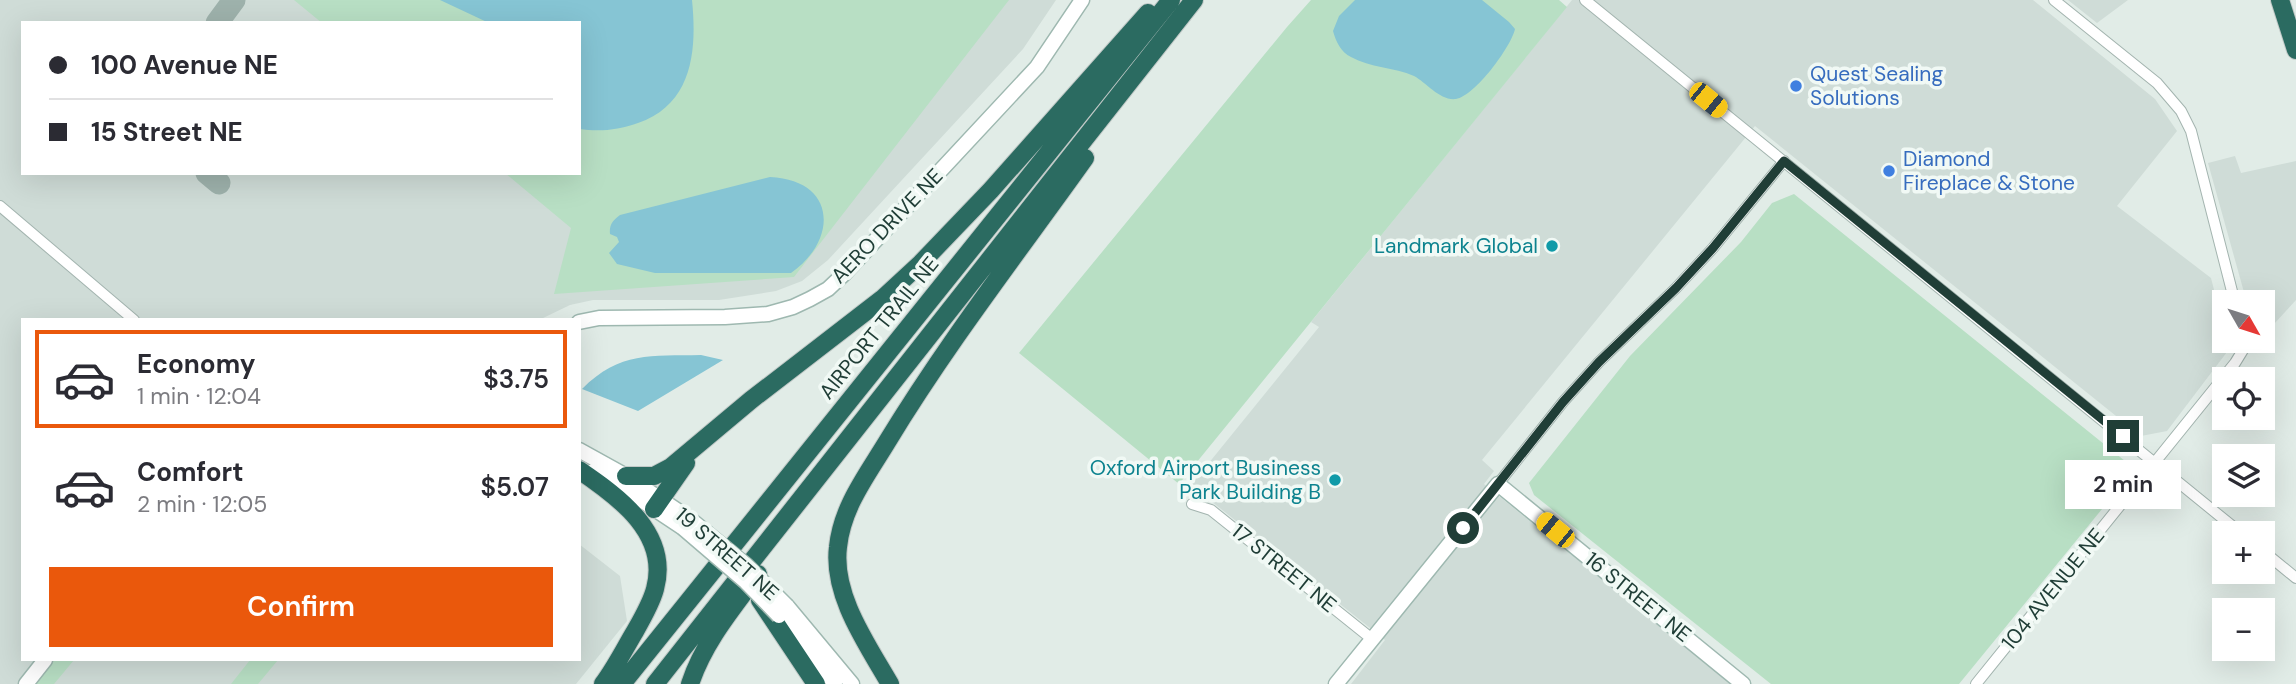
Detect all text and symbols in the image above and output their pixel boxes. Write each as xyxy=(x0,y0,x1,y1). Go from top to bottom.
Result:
text: 100 Avenue NE xyxy=(91,48,278,82)
place label: Quest Sealing Solutions xyxy=(1810,60,1943,112)
marker: Quest Sealing Solutions xyxy=(1788,78,1804,94)
car xyxy=(1686,79,1731,121)
text: 15 Street NE xyxy=(91,115,243,149)
place label: Diamond Fireplace & Stone xyxy=(1903,145,2075,197)
street label: AERO DRIVE NE xyxy=(825,162,949,290)
marker: Diamond Fireplace & Stone xyxy=(1881,163,1897,179)
place label: Landmark Global xyxy=(1374,232,1538,260)
marker: Landmark Global xyxy=(1544,238,1560,254)
street label: AIRPORT TRAIL NE xyxy=(813,251,945,405)
north arrow xyxy=(2212,290,2275,354)
map controls xyxy=(2212,290,2275,661)
text: Economy xyxy=(137,347,255,381)
icon: car xyxy=(53,348,116,411)
text: $3.75 xyxy=(483,362,549,396)
button: locate xyxy=(2212,367,2275,430)
text: 1 min · 12:04 xyxy=(137,381,261,411)
route end xyxy=(2107,420,2139,452)
button: layers xyxy=(2212,444,2275,507)
place label: Oxford Airport Business Park Building B xyxy=(1090,454,1321,506)
text: Comfort xyxy=(137,455,243,489)
icon: car xyxy=(53,456,116,519)
callout: 2 min xyxy=(2065,460,2181,509)
text: 2 min xyxy=(2093,469,2153,499)
text: $5.07 xyxy=(480,470,549,504)
marker: Oxford Airport Business Park Building B xyxy=(1327,472,1343,488)
text: 2 min · 12:05 xyxy=(137,489,267,519)
street label: 19 STREET NE xyxy=(669,501,785,607)
car xyxy=(1533,509,1578,551)
route start xyxy=(1447,512,1479,544)
street label: 17 STREET NE xyxy=(1226,517,1342,619)
button: + xyxy=(2212,521,2275,584)
street label: 104 AVENUE NE xyxy=(1995,522,2111,656)
street label: 16 STREET NE xyxy=(1579,546,1697,648)
button: Confirm xyxy=(49,567,553,647)
button: − xyxy=(2212,598,2275,661)

